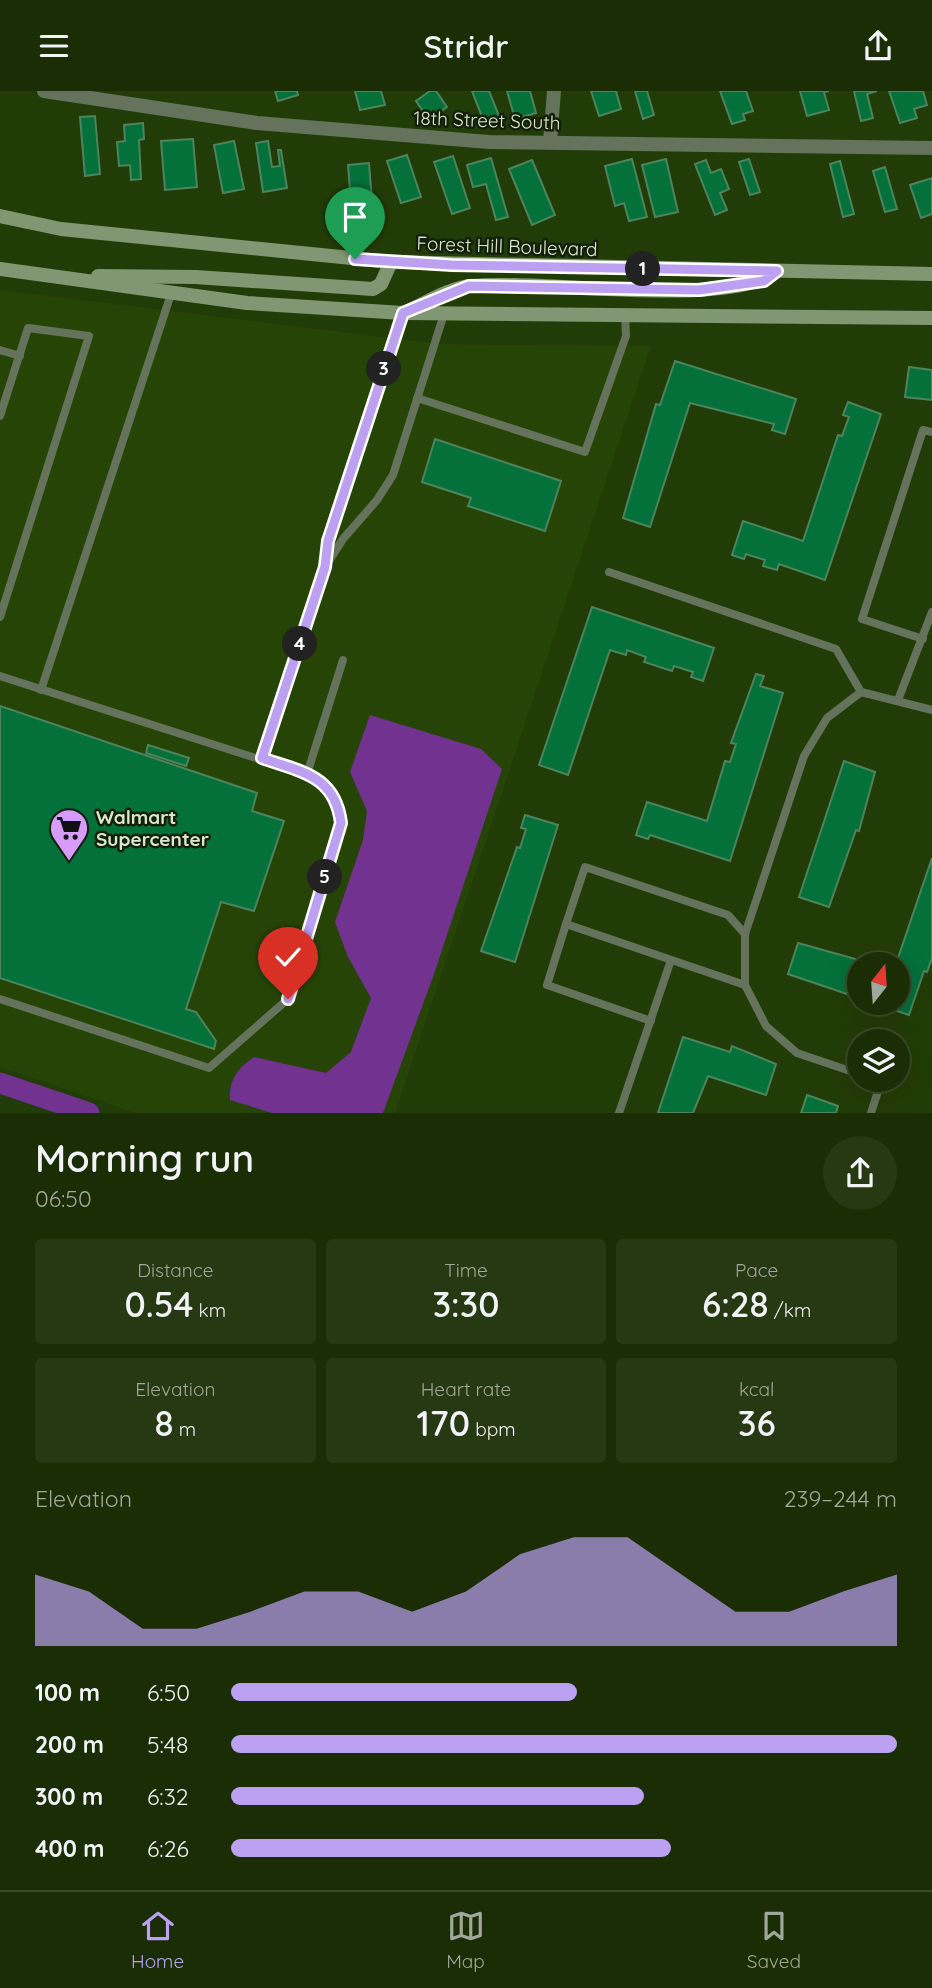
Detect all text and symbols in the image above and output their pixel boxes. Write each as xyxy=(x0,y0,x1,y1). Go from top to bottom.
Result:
text: Stridr xyxy=(423,26,509,66)
icon: menu xyxy=(35,27,73,65)
icon: share xyxy=(859,27,897,65)
street label: 18th Street South xyxy=(413,105,561,135)
pin xyxy=(325,187,385,259)
icon: arrive xyxy=(336,198,374,236)
street label: Forest Hill Boulevard xyxy=(416,231,598,261)
pin: 1 xyxy=(626,251,660,287)
text: 1 xyxy=(639,256,646,280)
pin: 3 xyxy=(366,351,402,387)
text: 3 xyxy=(378,356,389,380)
pin: 4 xyxy=(282,627,318,661)
text: 4 xyxy=(294,631,305,655)
place label: Walmart Supercenter xyxy=(96,805,209,851)
supermarket icon: Walmart Supercenter xyxy=(48,807,90,862)
pin: 5 xyxy=(308,859,342,895)
text: 5 xyxy=(319,864,330,888)
pin xyxy=(258,927,318,999)
icon: check xyxy=(269,938,307,976)
north arrow xyxy=(847,952,910,1015)
map controls xyxy=(847,952,910,1092)
button: layers xyxy=(847,1029,910,1092)
text: Morning run xyxy=(35,1134,254,1182)
button: share xyxy=(823,1136,897,1210)
text: 06:50 xyxy=(35,1184,92,1213)
text: Distance xyxy=(137,1258,213,1282)
text: Time xyxy=(444,1258,488,1282)
text: Pace xyxy=(735,1258,778,1282)
text: 0.54 xyxy=(125,1282,193,1326)
text: 3:30 xyxy=(432,1282,500,1326)
text: 6:28 xyxy=(702,1282,769,1326)
text: km xyxy=(193,1298,226,1322)
text: /km xyxy=(769,1298,811,1322)
text: Elevation xyxy=(135,1377,215,1401)
text: Heart rate xyxy=(421,1377,511,1401)
text: kcal xyxy=(739,1377,774,1401)
text: 8 xyxy=(155,1401,174,1445)
text: 170 xyxy=(416,1401,470,1445)
text: 36 xyxy=(738,1401,776,1445)
text: m xyxy=(174,1417,196,1441)
text: bpm xyxy=(470,1417,516,1441)
text: Elevation xyxy=(35,1484,132,1513)
text: 239–244 m xyxy=(784,1484,897,1513)
text: 100 m xyxy=(35,1678,100,1707)
text: 6:50 xyxy=(147,1678,190,1707)
text: 200 m xyxy=(35,1730,104,1759)
text: 5:48 xyxy=(147,1730,188,1759)
text: 300 m xyxy=(35,1782,103,1811)
text: 6:32 xyxy=(147,1782,188,1811)
text: 400 m xyxy=(35,1834,104,1863)
text: 6:26 xyxy=(147,1834,189,1863)
tab: Home xyxy=(131,1907,184,1973)
tab: Map xyxy=(446,1907,485,1973)
tab: Saved xyxy=(747,1907,801,1973)

